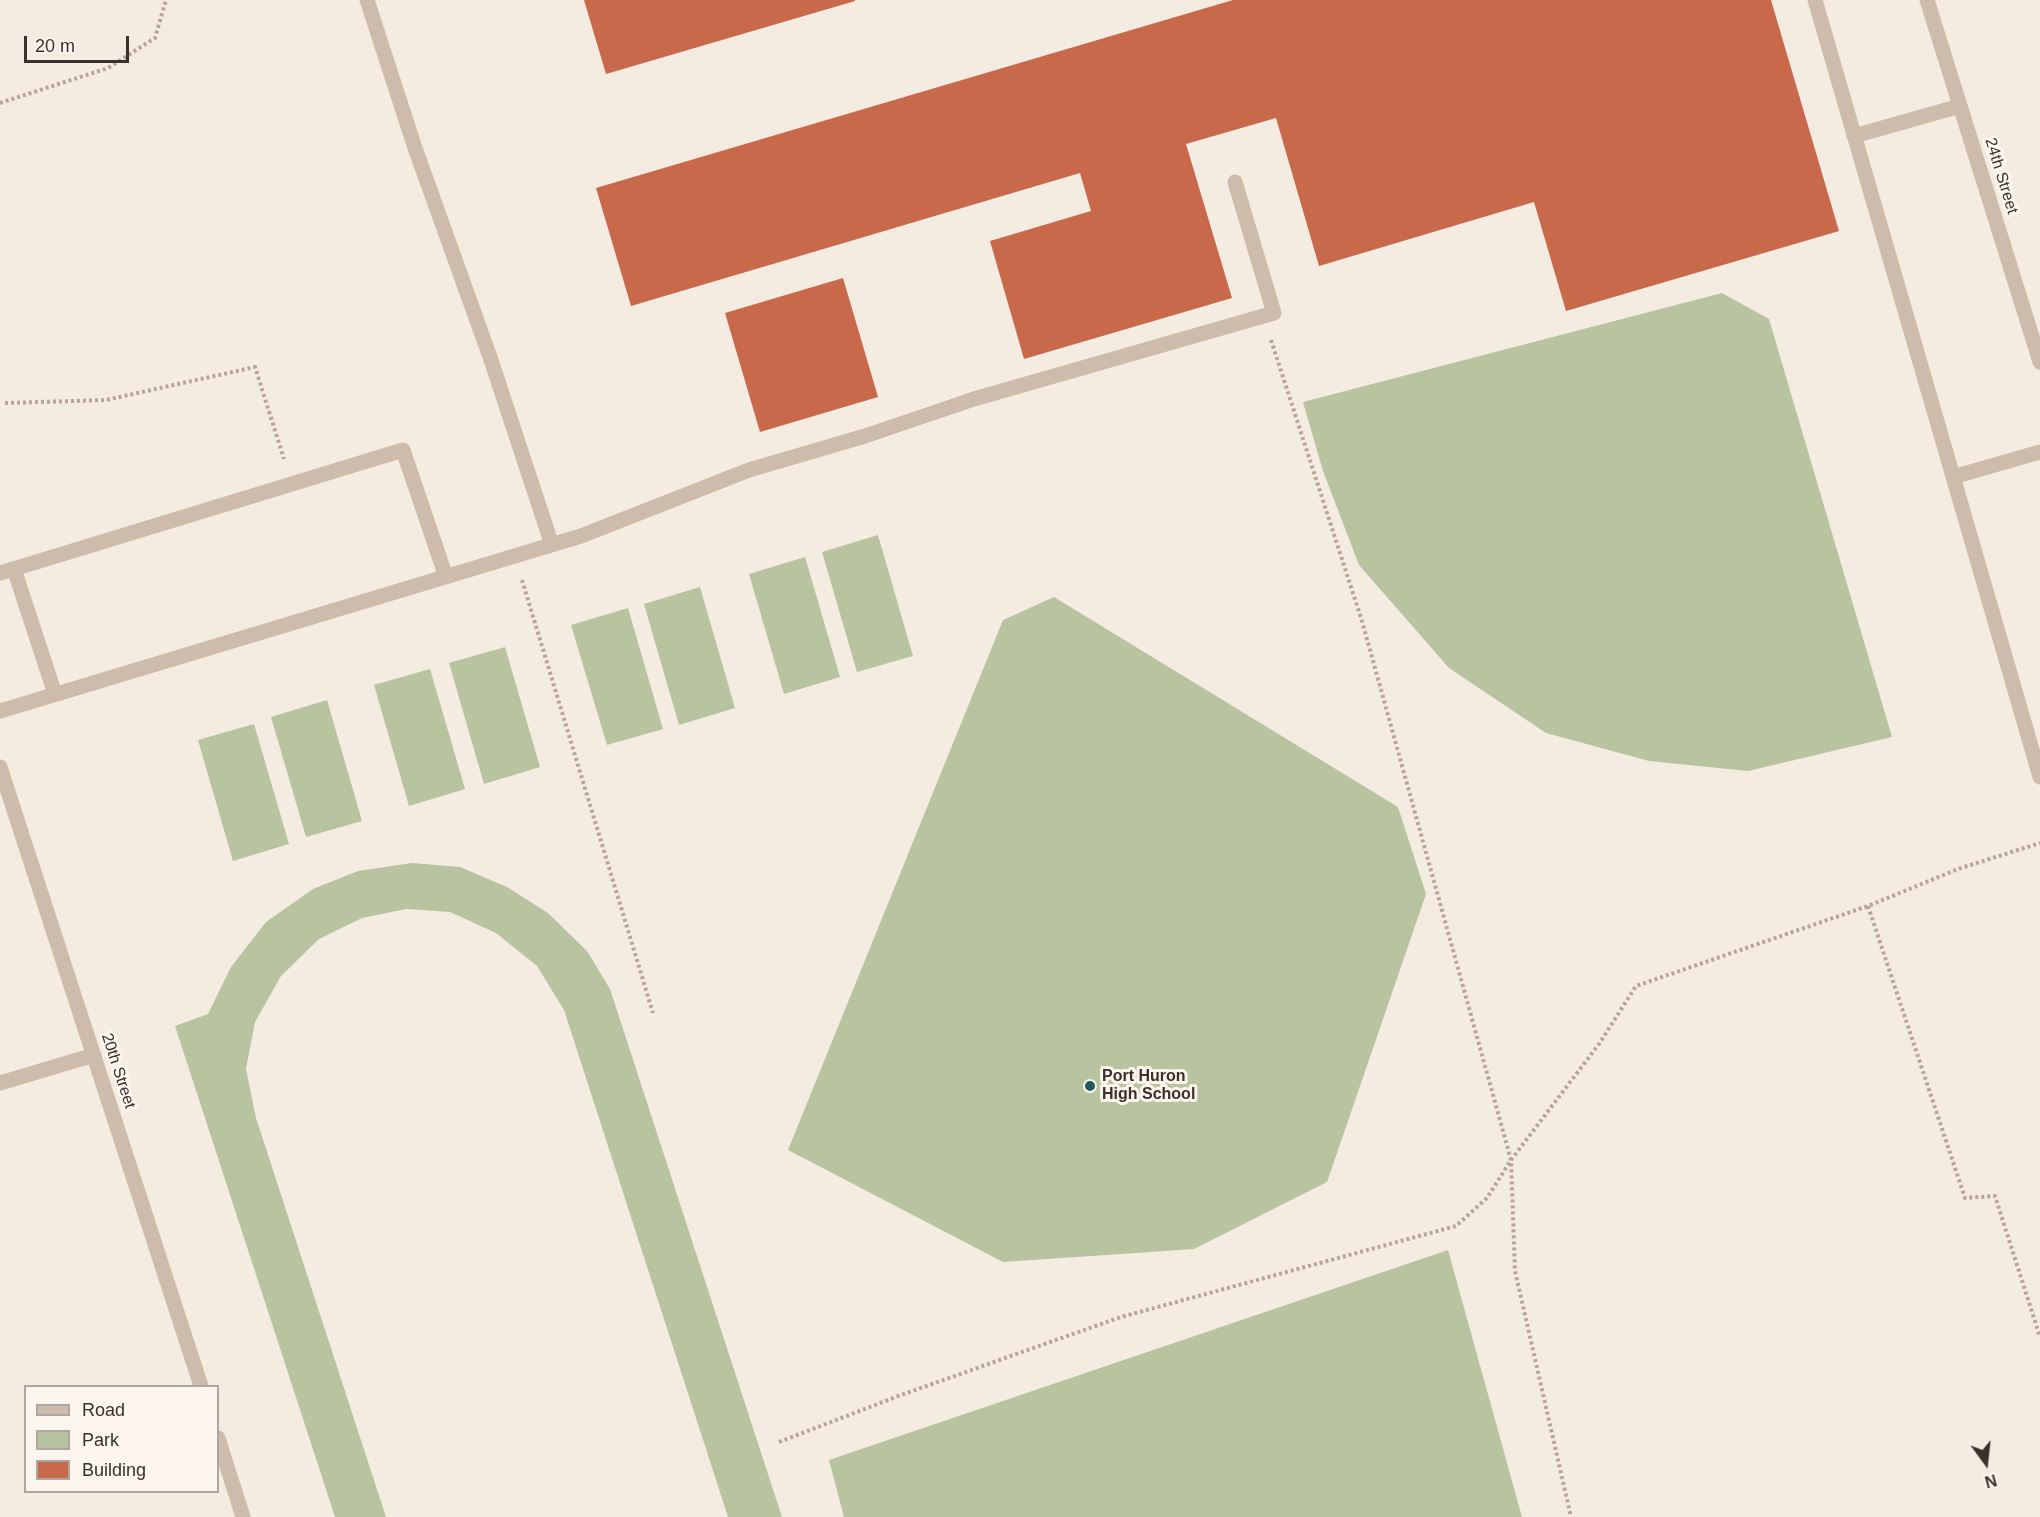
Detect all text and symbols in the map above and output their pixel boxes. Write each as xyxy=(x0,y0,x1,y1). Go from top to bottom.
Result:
scale bar xyxy=(27,24,132,62)
text: 20 m xyxy=(35,36,75,56)
street label: 24th Street xyxy=(1980,136,2022,216)
street label: 20th Street xyxy=(97,1031,139,1111)
place label: Port Huron High School xyxy=(1102,1067,1195,1105)
marker: Port Huron High School xyxy=(1083,1079,1097,1093)
legend xyxy=(24,1385,219,1493)
text: Road xyxy=(82,1400,125,1420)
text: Park xyxy=(82,1430,119,1450)
north arrow xyxy=(1956,1433,2016,1493)
text: Building xyxy=(82,1460,146,1480)
text: N xyxy=(1983,1471,1999,1491)

